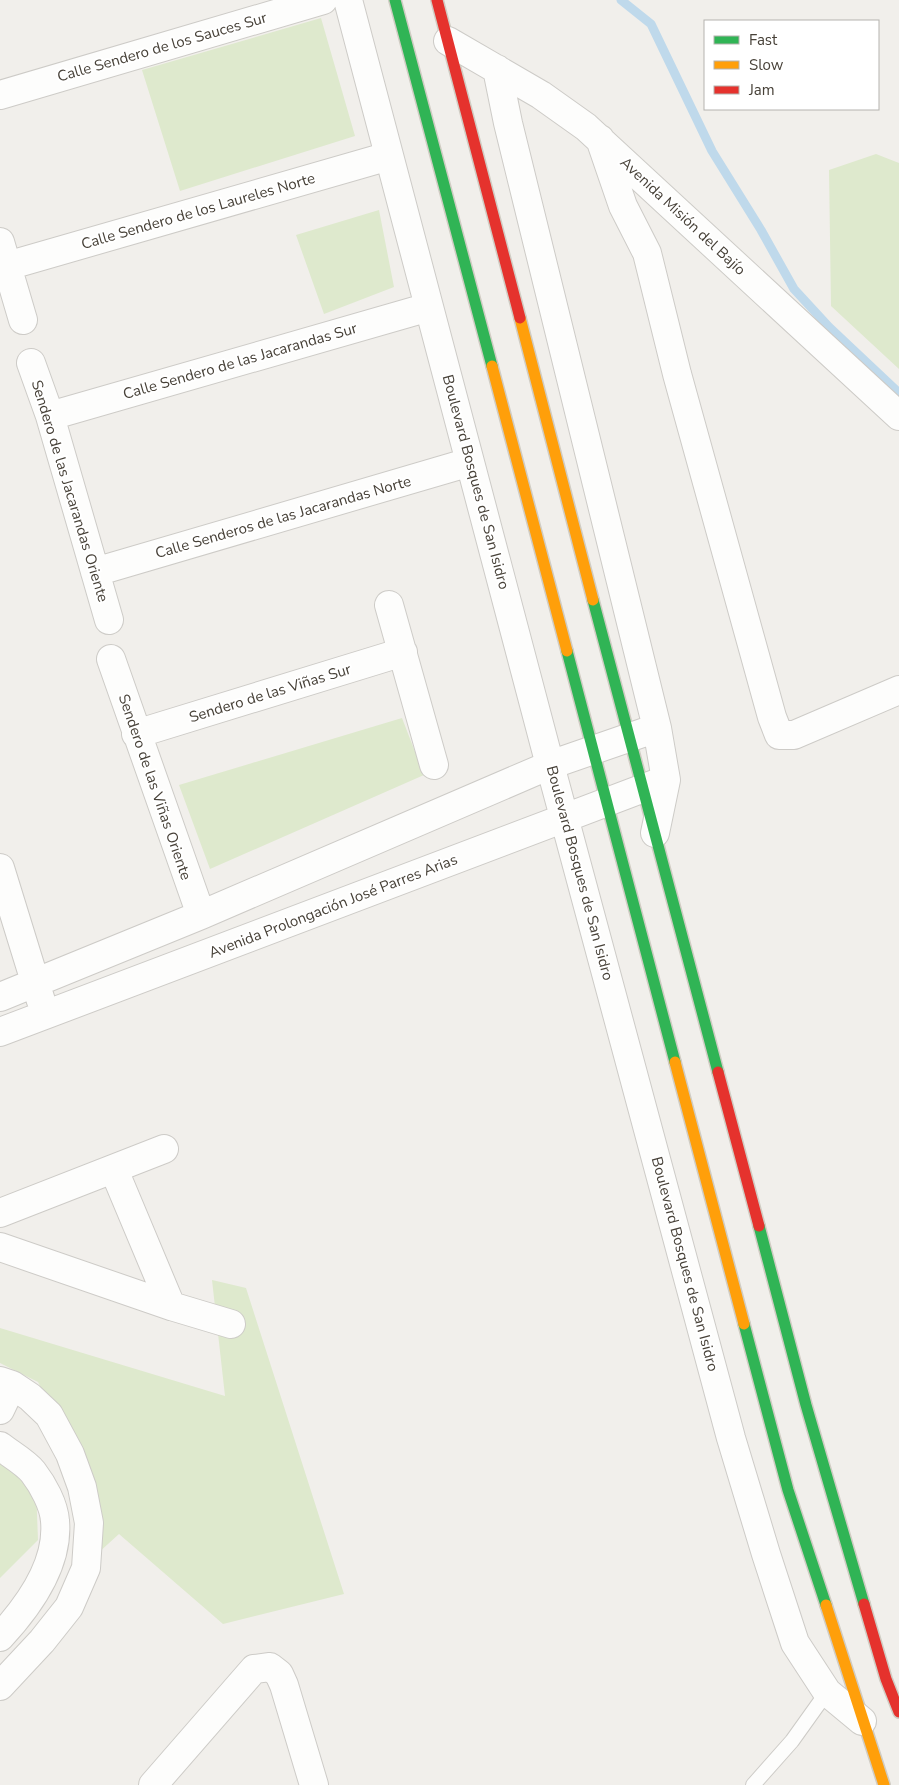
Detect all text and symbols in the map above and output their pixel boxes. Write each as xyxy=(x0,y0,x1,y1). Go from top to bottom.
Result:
street label: Calle Sendero de los Sauces Sur xyxy=(55,7,270,87)
legend xyxy=(704,20,879,110)
text: Fast xyxy=(749,30,778,50)
text: Slow xyxy=(749,55,784,75)
text: Jam xyxy=(748,80,775,100)
street label: Avenida Misión del Bajío xyxy=(616,152,750,280)
street label: Calle Sendero de los Laureles Norte xyxy=(79,168,317,254)
street label: Calle Sendero de las Jacarandas Sur xyxy=(121,318,360,404)
street label: Boulevard Bosques de San Isidro xyxy=(438,372,514,592)
street label: Sendero de las Jacarandas Oriente xyxy=(27,378,113,604)
street label: Calle Senderos de las Jacarandas Norte xyxy=(153,471,413,563)
street label: Sendero de las Viñas Sur xyxy=(187,659,354,727)
street label: Sendero de las Viñas Oriente xyxy=(114,691,196,883)
street label: Boulevard Bosques de San Isidro xyxy=(542,763,618,983)
street label: Avenida Prolongación José Parres Arias xyxy=(206,849,460,963)
street label: Boulevard Bosques de San Isidro xyxy=(647,1154,723,1374)

